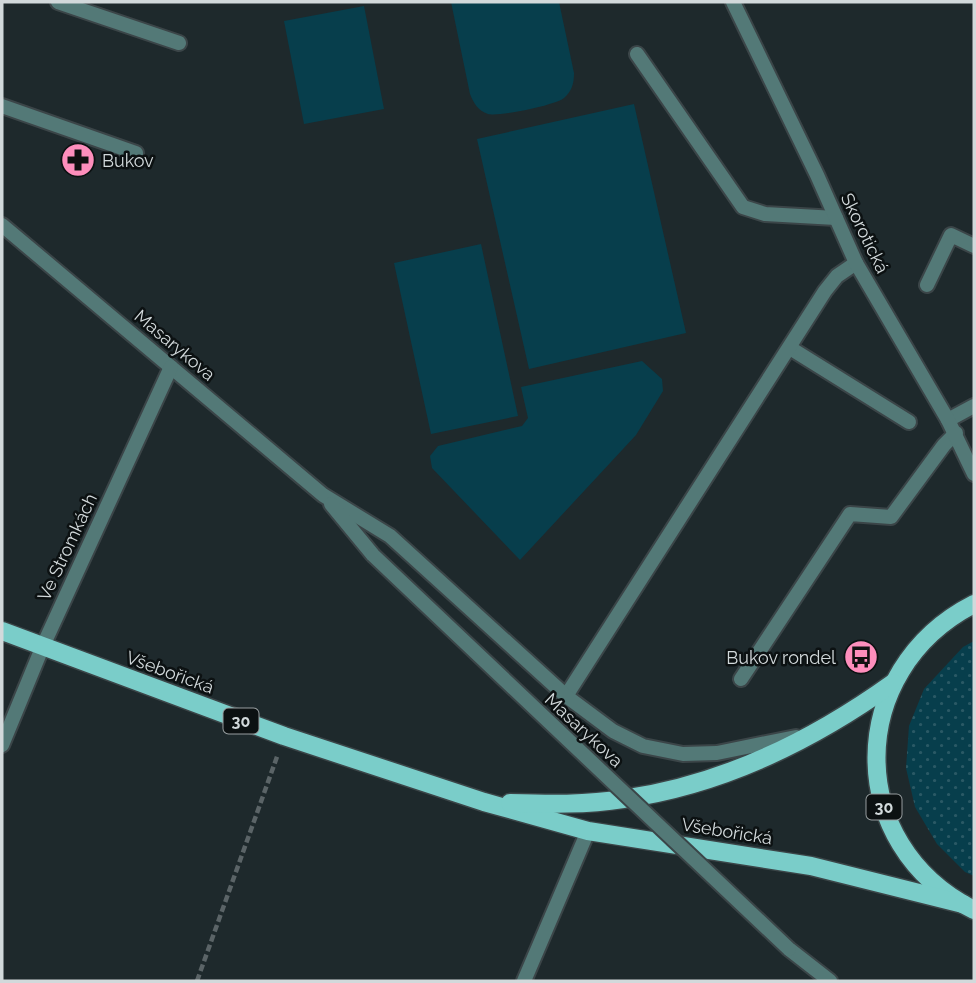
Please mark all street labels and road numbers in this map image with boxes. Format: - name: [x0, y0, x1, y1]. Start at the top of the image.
- street label: Skorotická: [837, 190, 893, 276]
- street label: Masarykova: [130, 305, 220, 385]
- street label: Ve Stromkách: [33, 490, 101, 604]
- street label: Všebořická: [123, 646, 217, 698]
- street label: Masarykova: [541, 689, 627, 771]
- road number: 30: [224, 708, 258, 734]
- road number: 30: [866, 794, 902, 820]
- street label: Všebořická: [680, 813, 774, 849]

